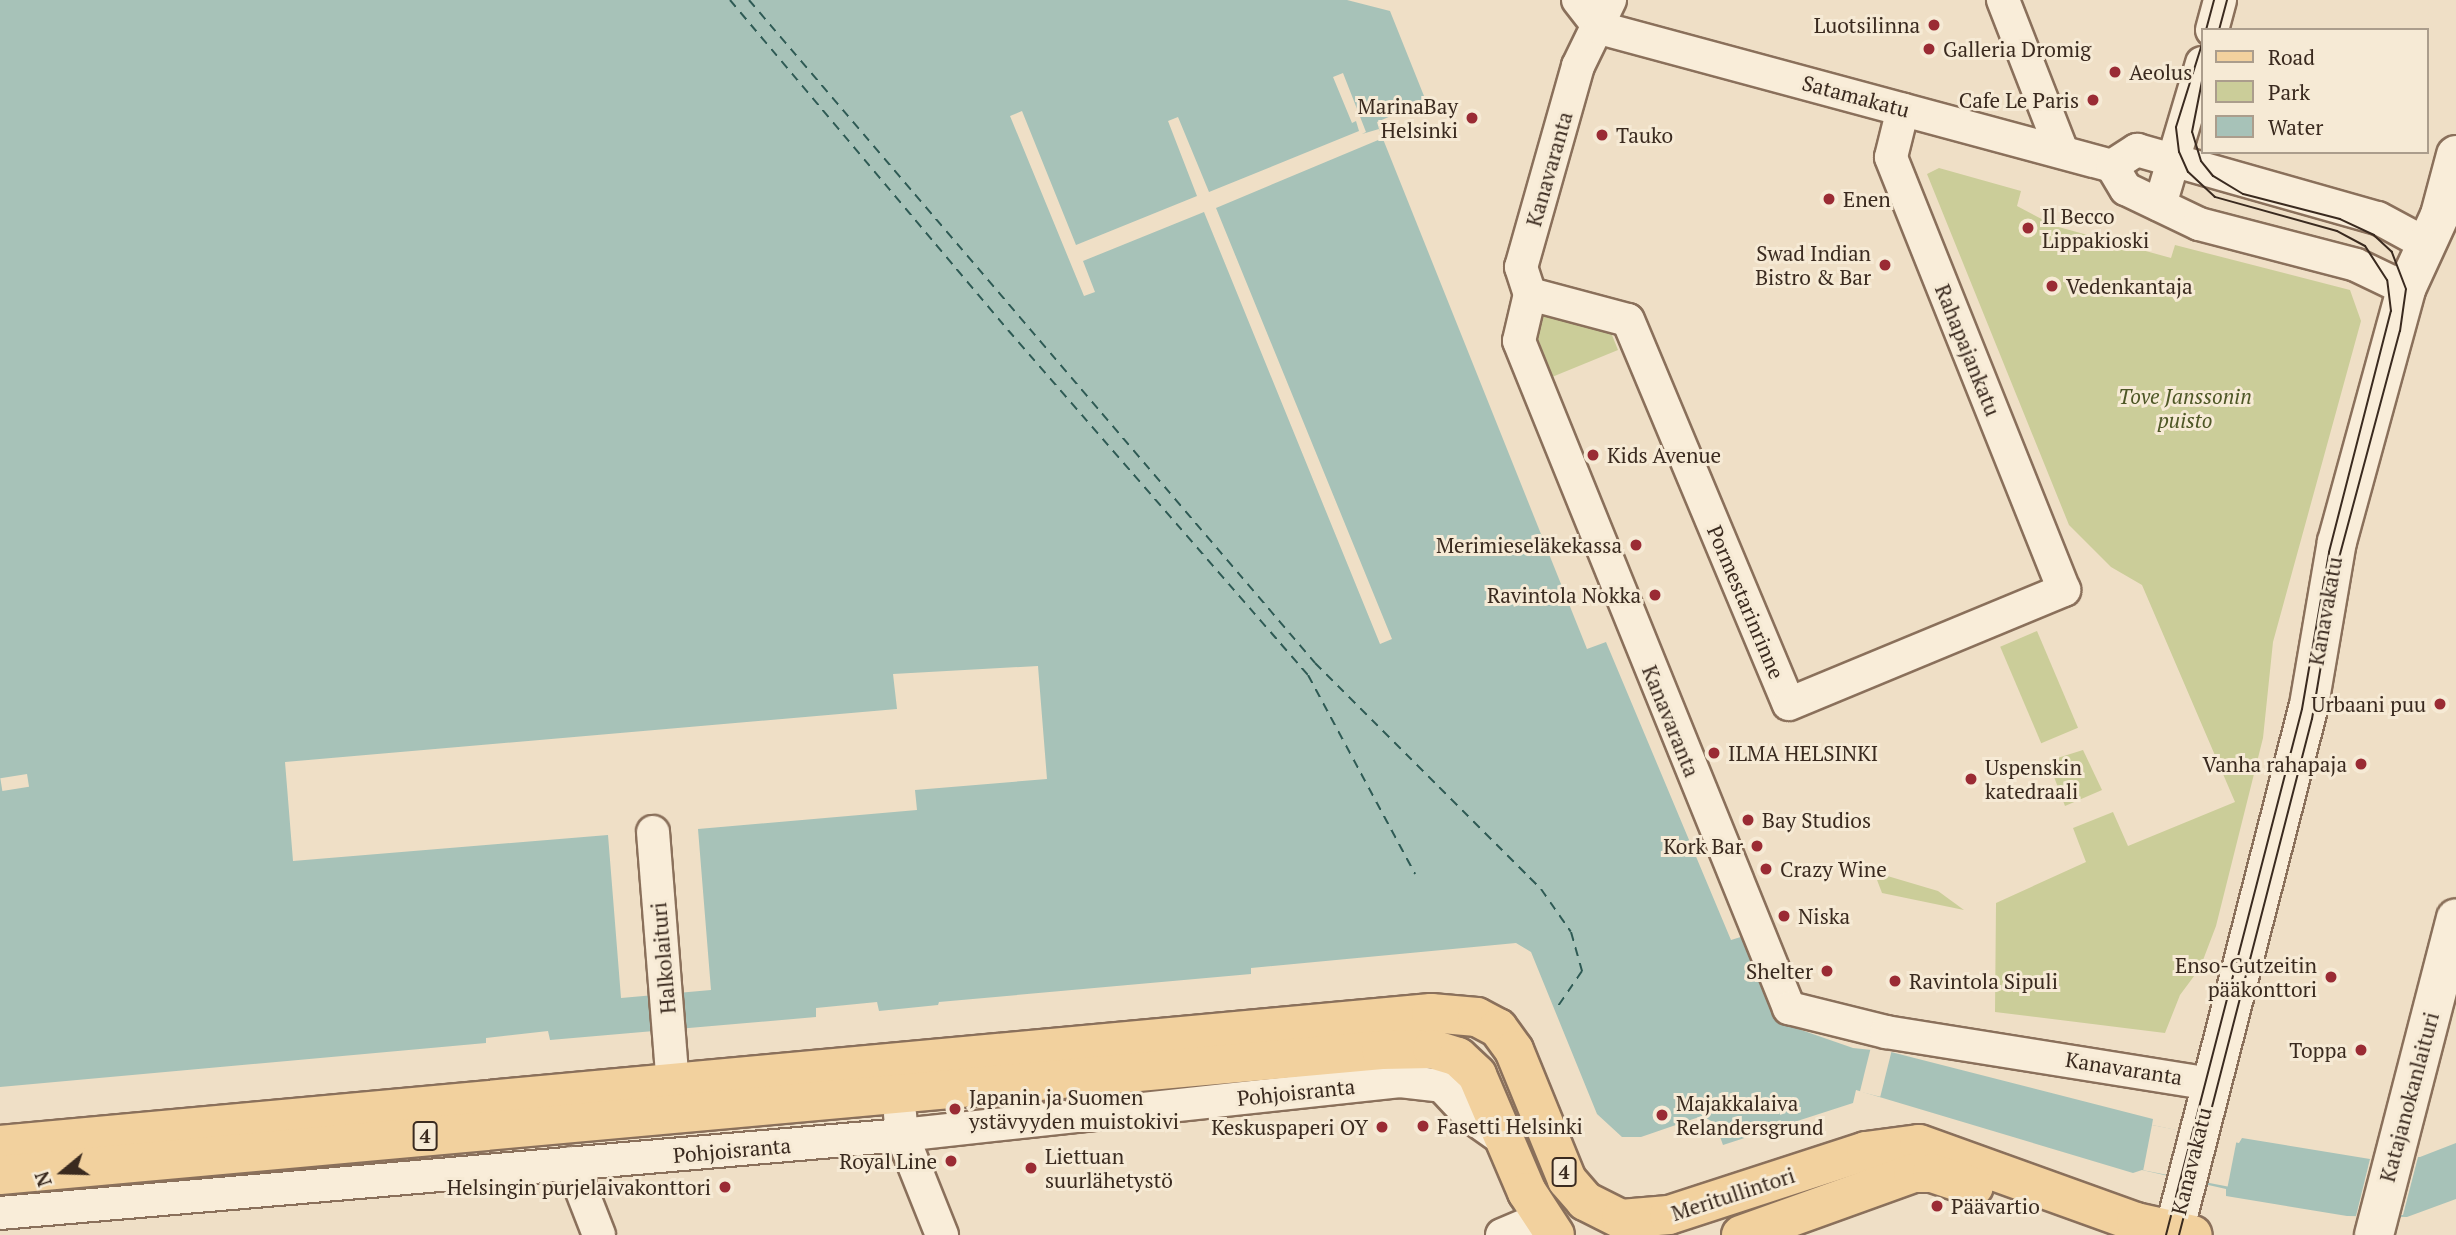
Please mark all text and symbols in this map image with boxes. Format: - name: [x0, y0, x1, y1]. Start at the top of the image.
- place label: Luotsilinna: [1814, 12, 1920, 38]
- marker: Luotsilinna: [1926, 17, 1942, 33]
- legend: [2200, 28, 2428, 154]
- place label: Galleria Dromig: [1943, 36, 2091, 62]
- marker: Galleria Dromig: [1921, 41, 1937, 57]
- text: Road: [2268, 43, 2315, 71]
- place label: Aeolus: [2129, 59, 2192, 85]
- marker: Aeolus: [2107, 64, 2123, 80]
- street label: Satamakatu: [1799, 70, 1913, 122]
- text: Park: [2268, 78, 2310, 106]
- place label: Cafe Le Paris: [1959, 87, 2079, 113]
- marker: Cafe Le Paris: [2085, 92, 2101, 108]
- place label: MarinaBay Helsinki: [1358, 93, 1458, 143]
- street label: Kanavaranta: [1521, 109, 1577, 229]
- marker: MarinaBay Helsinki: [1464, 110, 1480, 126]
- text: Water: [2268, 113, 2323, 141]
- place label: Tauko: [1616, 122, 1673, 148]
- marker: Tauko: [1594, 127, 1610, 143]
- place label: Enen: [1843, 186, 1891, 212]
- marker: Enen: [1821, 191, 1837, 207]
- place label: Il Becco Lippakioski: [2042, 203, 2149, 253]
- marker: Il Becco Lippakioski: [2020, 220, 2036, 236]
- place label: Swad Indian Bistro & Bar: [1755, 240, 1871, 290]
- marker: Swad Indian Bistro & Bar: [1877, 257, 1893, 273]
- place label: Vedenkantaja: [2066, 273, 2193, 299]
- marker: Vedenkantaja: [2044, 278, 2060, 294]
- street label: Rahapajankatu: [1930, 280, 2006, 420]
- park label: Tove Janssonin puisto: [2118, 383, 2252, 433]
- place label: Kids Avenue: [1607, 442, 1721, 468]
- marker: Kids Avenue: [1585, 447, 1601, 463]
- street label: Pormestarinrinne: [1702, 521, 1790, 683]
- place label: Merimieseläkekassa: [1436, 532, 1622, 558]
- marker: Merimieseläkekassa: [1628, 537, 1644, 553]
- street label: Kanavakatu: [2303, 555, 2347, 667]
- place label: Ravintola Nokka: [1487, 582, 1641, 608]
- marker: Ravintola Nokka: [1647, 587, 1663, 603]
- street label: Kanavaranta: [1637, 662, 1705, 780]
- place label: Urbaani puu: [2311, 691, 2426, 717]
- marker: Urbaani puu: [2432, 696, 2448, 712]
- place label: ILMA HELSINKI: [1728, 740, 1879, 766]
- marker: ILMA HELSINKI: [1706, 745, 1722, 761]
- place label: Vanha rahapaja: [2202, 751, 2347, 777]
- place label: Uspenskin katedraali: [1985, 754, 2082, 804]
- marker: Vanha rahapaja: [2353, 756, 2369, 772]
- marker: Uspenskin katedraali: [1963, 771, 1979, 787]
- place label: Bay Studios: [1762, 807, 1871, 833]
- marker: Bay Studios: [1740, 812, 1756, 828]
- place label: Kork Bar: [1663, 833, 1743, 859]
- marker: Kork Bar: [1749, 838, 1765, 854]
- place label: Crazy Wine: [1780, 856, 1887, 882]
- marker: Crazy Wine: [1758, 861, 1774, 877]
- street label: Halkolaituri: [646, 901, 680, 1015]
- place label: Niska: [1798, 903, 1850, 929]
- marker: Niska: [1776, 908, 1792, 924]
- place label: Enso-Gutzeitin pääkonttori: [2175, 952, 2317, 1002]
- place label: Shelter: [1746, 958, 1813, 984]
- marker: Shelter: [1819, 963, 1835, 979]
- place label: Ravintola Sipuli: [1909, 968, 2058, 994]
- marker: Enso-Gutzeitin pääkonttori: [2323, 969, 2339, 985]
- marker: Ravintola Sipuli: [1887, 973, 1903, 989]
- street label: Katajanokanlaituri: [2374, 1009, 2444, 1185]
- place label: Toppa: [2289, 1037, 2347, 1063]
- marker: Toppa: [2353, 1042, 2369, 1058]
- street label: Kanavaranta: [2064, 1046, 2184, 1090]
- street label: Pohjoisranta: [1236, 1073, 1356, 1111]
- place label: Japanin ja Suomen ystävyyden muistokivi: [969, 1084, 1179, 1134]
- place label: Majakkalaiva Relandersgrund: [1676, 1090, 1824, 1140]
- marker: Japanin ja Suomen ystävyyden muistokivi: [947, 1101, 963, 1117]
- street label: Kanavakatu: [2165, 1105, 2217, 1217]
- marker: Majakkalaiva Relandersgrund: [1654, 1107, 1670, 1123]
- place label: Fasetti Helsinki: [1437, 1113, 1583, 1139]
- place label: Keskuspaperi OY: [1211, 1114, 1368, 1140]
- marker: Fasetti Helsinki: [1415, 1118, 1431, 1134]
- marker: Keskuspaperi OY: [1374, 1119, 1390, 1135]
- road number: 4: [411, 1120, 439, 1152]
- street label: Pohjoisranta: [672, 1132, 792, 1168]
- north arrow: [28, 1137, 98, 1207]
- place label: Liettuan suurlähetystö: [1045, 1143, 1173, 1193]
- place label: Royal Line: [839, 1148, 937, 1174]
- marker: Royal Line: [943, 1153, 959, 1169]
- road number: 4: [1550, 1156, 1578, 1188]
- marker: Liettuan suurlähetystö: [1023, 1160, 1039, 1176]
- street label: Meritullintori: [1668, 1162, 1798, 1226]
- text: N: [29, 1168, 57, 1190]
- place label: Helsingin purjelaivakonttori: [447, 1174, 711, 1200]
- marker: Helsingin purjelaivakonttori: [717, 1179, 733, 1195]
- place label: Päävartio: [1951, 1193, 2040, 1219]
- marker: Päävartio: [1929, 1198, 1945, 1214]

